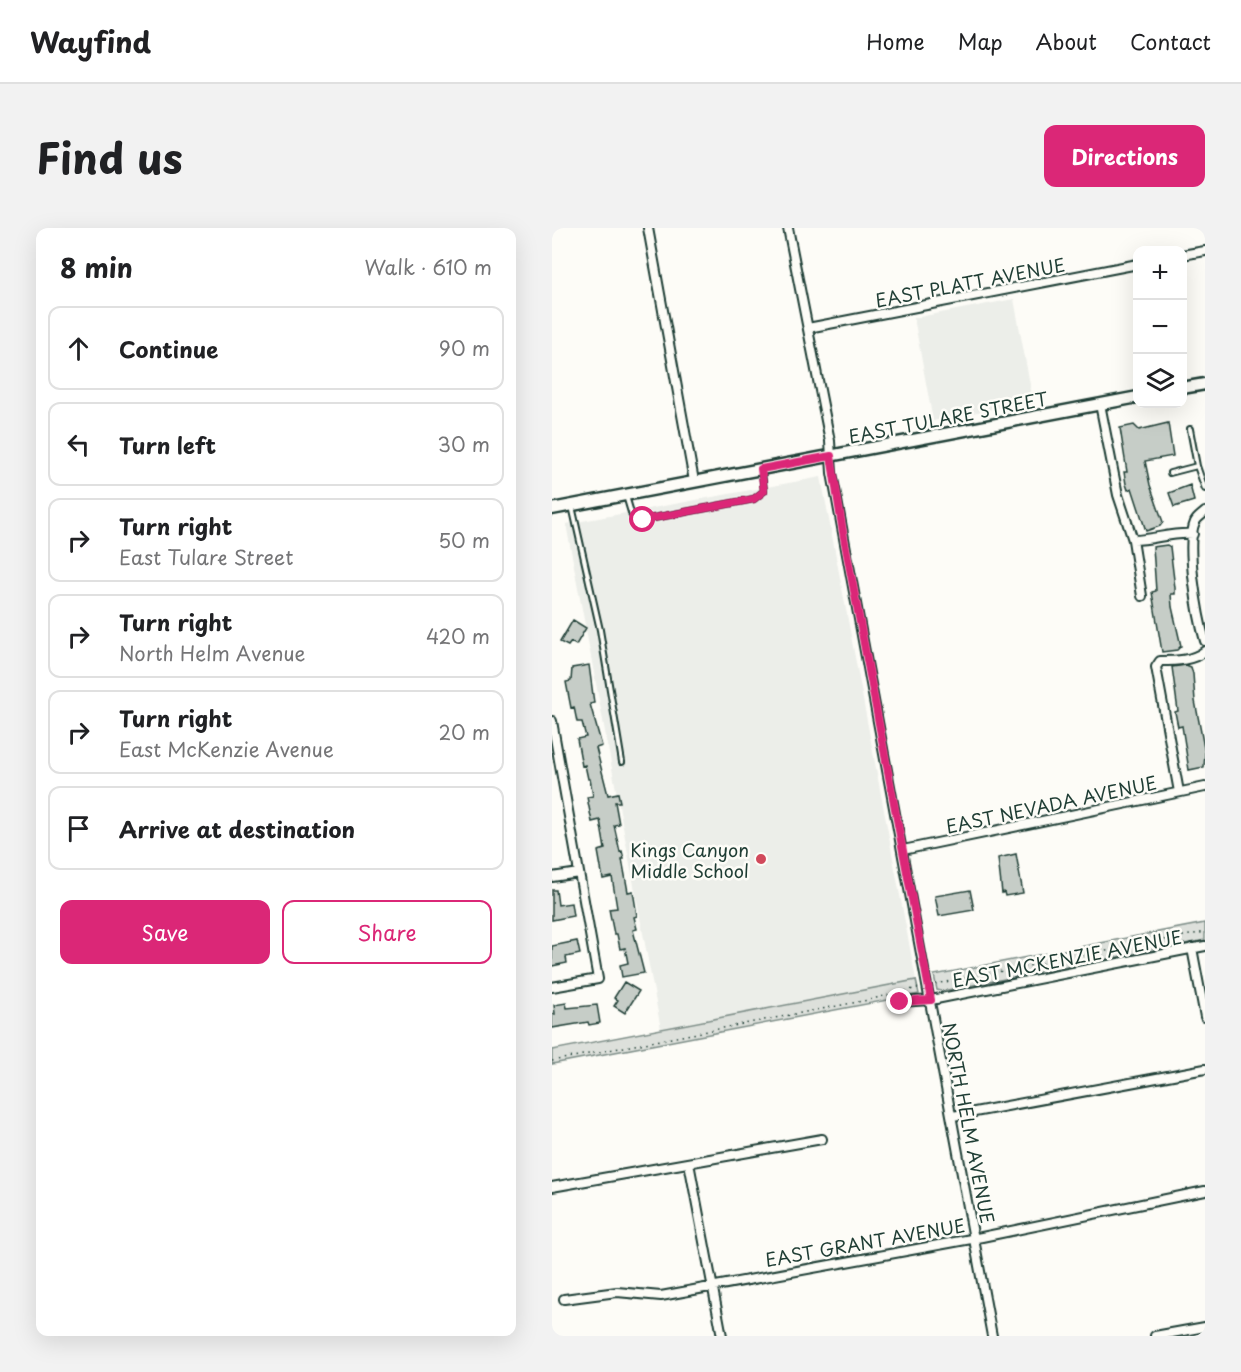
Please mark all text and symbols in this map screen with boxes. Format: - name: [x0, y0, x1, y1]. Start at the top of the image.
- text: Wayfind: [30, 20, 151, 63]
- text: Home: [866, 25, 925, 57]
- text: Map: [958, 25, 1003, 57]
- text: About: [1036, 25, 1097, 57]
- text: Contact: [1130, 25, 1211, 57]
- text: Find us: [36, 125, 183, 188]
- button: Directions: [1044, 125, 1205, 187]
- map controls: [1133, 246, 1187, 408]
- button: +: [1133, 246, 1187, 300]
- text: 8 min: [60, 248, 133, 287]
- street label: EAST PLATT AVENUE: [873, 250, 1067, 314]
- text: Walk · 610 m: [365, 252, 492, 282]
- button: −: [1133, 300, 1187, 354]
- icon: ahead: [62, 332, 95, 365]
- text: Continue: [119, 332, 218, 365]
- text: 90 m: [439, 333, 490, 363]
- button: layers: [1133, 354, 1187, 408]
- street label: EAST TULARE STREET: [846, 384, 1051, 450]
- icon: left: [62, 428, 95, 461]
- text: Turn left: [119, 428, 216, 461]
- text: 30 m: [437, 429, 490, 459]
- route start: [629, 506, 655, 532]
- text: Turn right: [119, 509, 232, 542]
- icon: right: [62, 524, 95, 557]
- text: 50 m: [438, 525, 490, 555]
- text: East Tulare Street: [119, 542, 293, 572]
- text: Turn right: [119, 605, 232, 638]
- icon: right: [62, 620, 95, 653]
- text: 420 m: [426, 621, 490, 651]
- text: North Helm Avenue: [119, 638, 305, 668]
- text: Turn right: [119, 701, 232, 734]
- icon: right: [62, 716, 95, 749]
- text: 20 m: [438, 717, 490, 747]
- text: East McKenzie Avenue: [119, 734, 334, 764]
- street label: EAST NEVADA AVENUE: [943, 768, 1159, 840]
- icon: arrive: [62, 812, 95, 845]
- text: Arrive at destination: [119, 812, 355, 845]
- place label: Kings Canyon Middle School: [630, 836, 749, 884]
- marker: Kings Canyon Middle School: [754, 852, 768, 866]
- button: Save: [60, 900, 270, 964]
- button: Share: [282, 900, 492, 964]
- street label: EAST MCKENZIE AVENUE: [950, 922, 1184, 994]
- route end: [886, 988, 912, 1014]
- street label: NORTH HELM AVENUE: [936, 1020, 1002, 1226]
- street label: EAST GRANT AVENUE: [763, 1211, 967, 1273]

